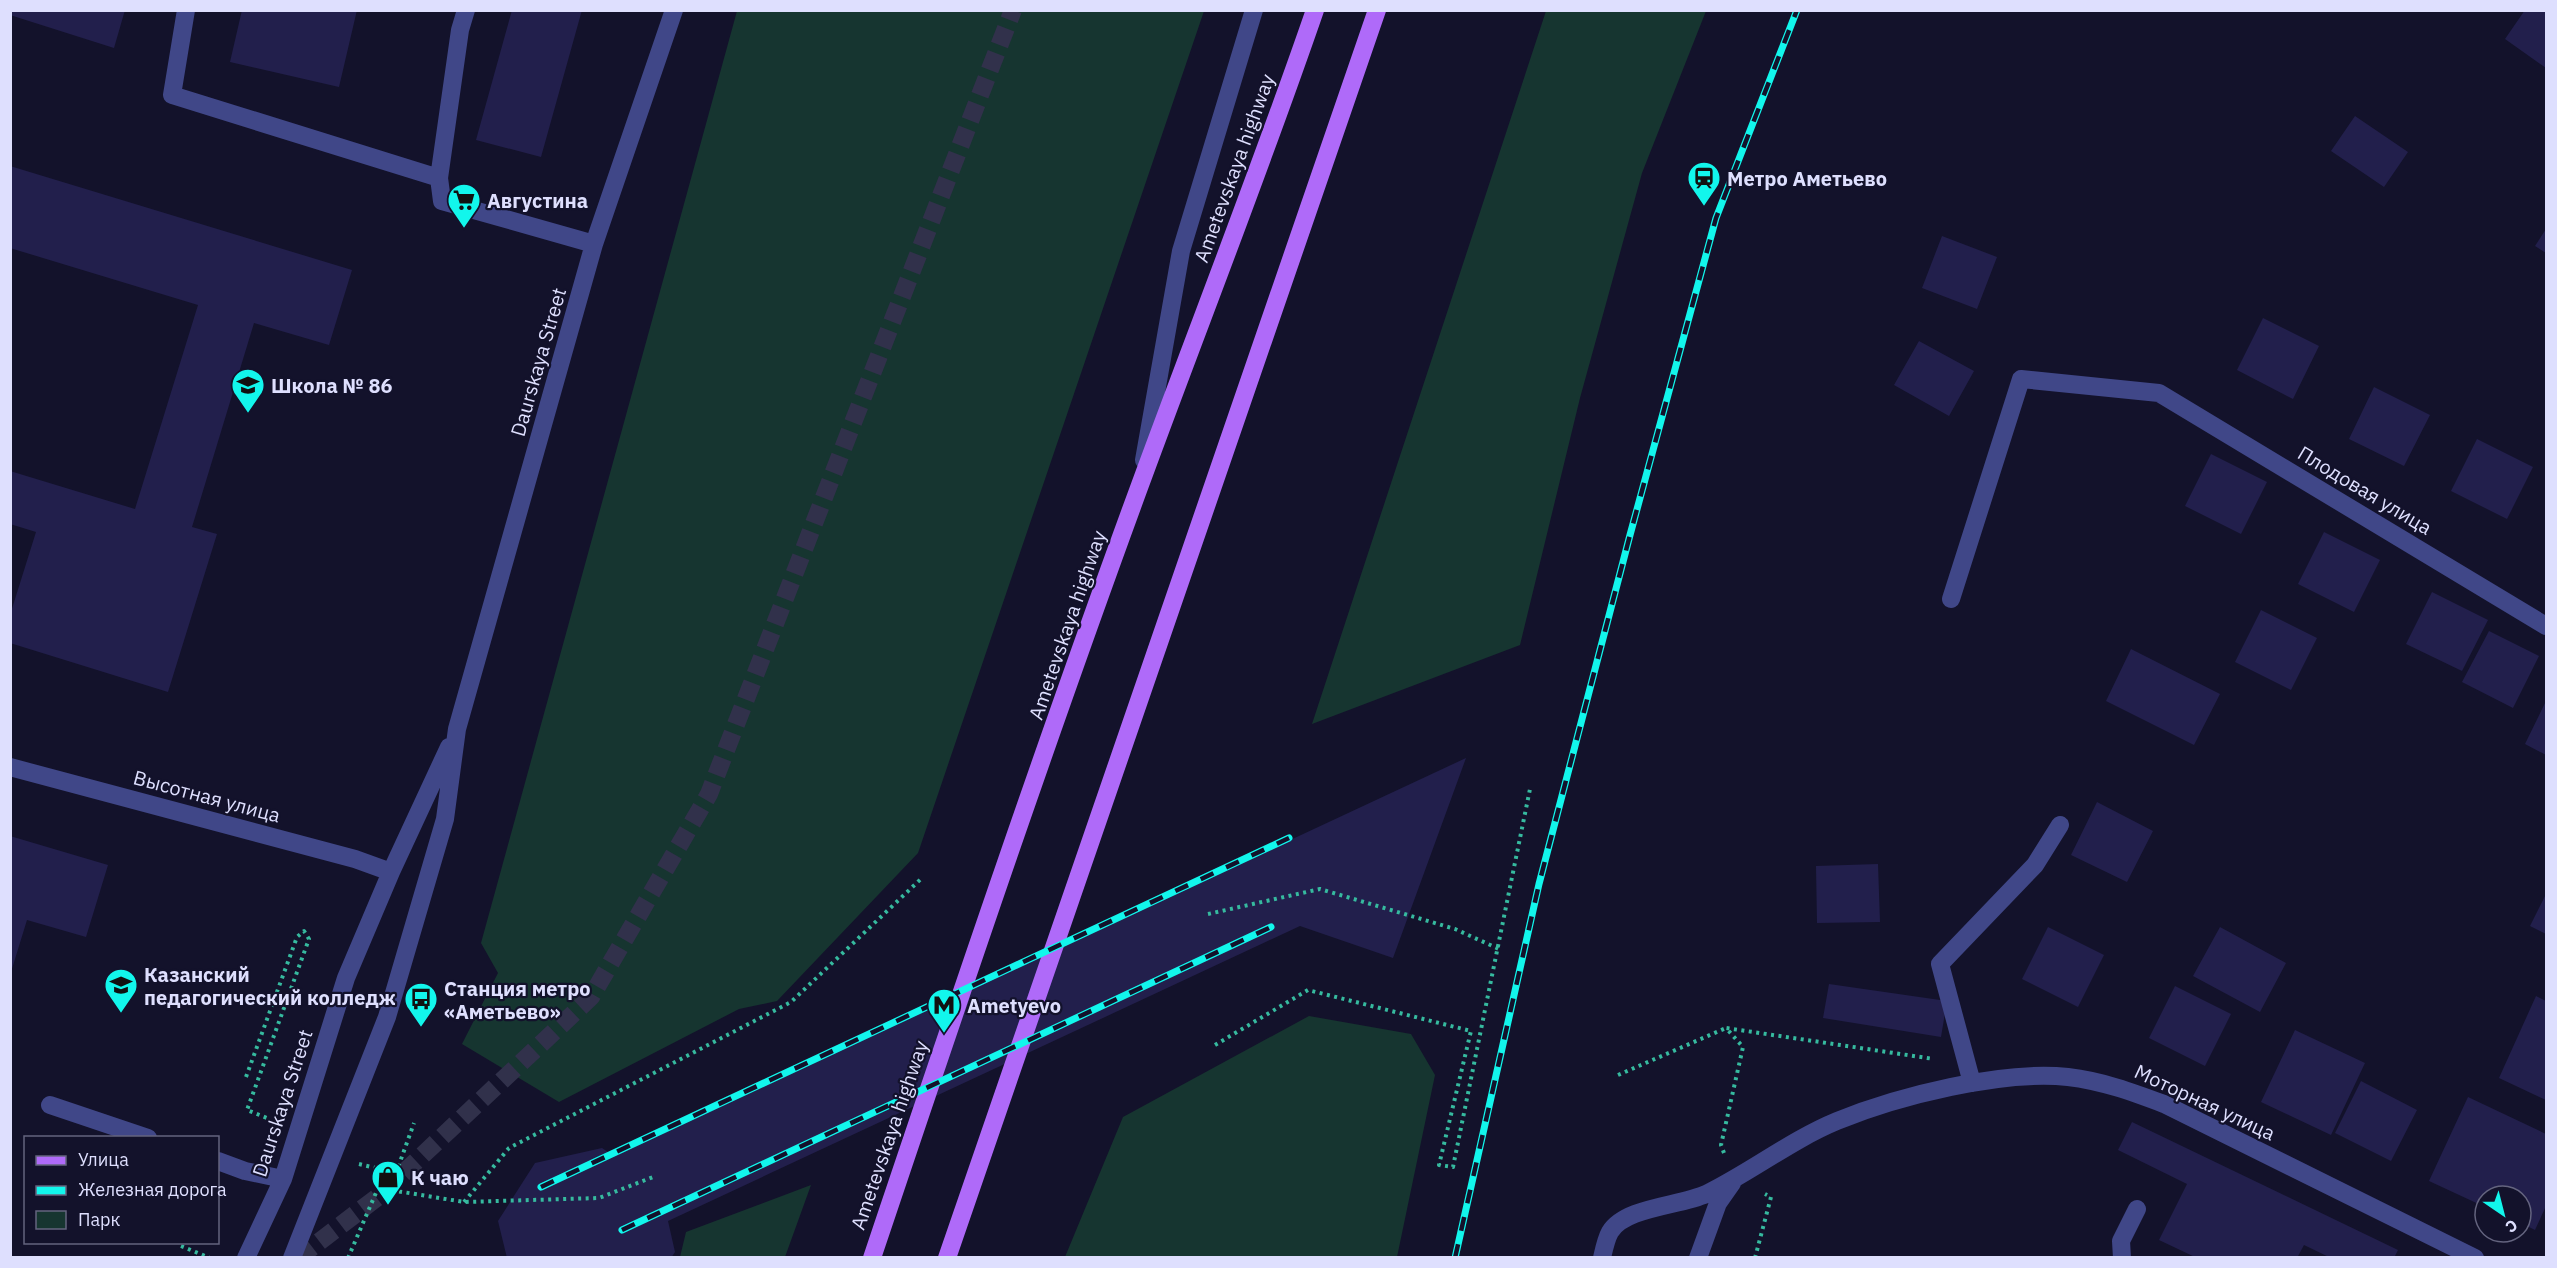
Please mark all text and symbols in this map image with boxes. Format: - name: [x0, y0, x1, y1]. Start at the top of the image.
- street label: Ametevskaya highway: [1187, 70, 1281, 266]
- station icon: Метро Аметьево: [1686, 160, 1722, 207]
- place label: Метро Аметьево: [1727, 165, 1887, 192]
- supermarket icon: Августина: [446, 182, 482, 229]
- place label: Августина: [487, 187, 588, 214]
- street label: Daurskaya Street: [504, 284, 572, 440]
- school or university icon: Школа № 86: [230, 367, 266, 414]
- place label: Школа № 86: [271, 372, 393, 399]
- street label: Плодовая улица: [2293, 439, 2437, 541]
- street label: Ametevskaya highway: [1022, 527, 1112, 723]
- street label: Высотная улица: [131, 763, 284, 829]
- place label: Казанский педагогический колледж: [144, 961, 396, 1011]
- school or university icon: Казанский педагогический колледж: [103, 967, 139, 1014]
- place label: Станция метро «Аметьево»: [444, 975, 591, 1025]
- bus stop icon: Станция метро «Аметьево»: [403, 981, 439, 1028]
- metro station icon: Ametyevo: [926, 987, 962, 1034]
- place label: Ametyevo: [967, 992, 1061, 1019]
- street label: Daurskaya Street: [245, 1026, 319, 1180]
- street label: Ametevskaya highway: [844, 1037, 934, 1233]
- street label: Моторная улица: [2130, 1058, 2280, 1147]
- legend: [24, 1136, 219, 1244]
- text: Улица: [78, 1148, 129, 1171]
- shop icon: К чаю: [370, 1159, 406, 1206]
- place label: К чаю: [411, 1164, 469, 1191]
- text: Железная дорога: [78, 1178, 227, 1201]
- north arrow: [2473, 1184, 2533, 1244]
- text: Парк: [78, 1208, 121, 1231]
- text: С: [2502, 1215, 2522, 1237]

